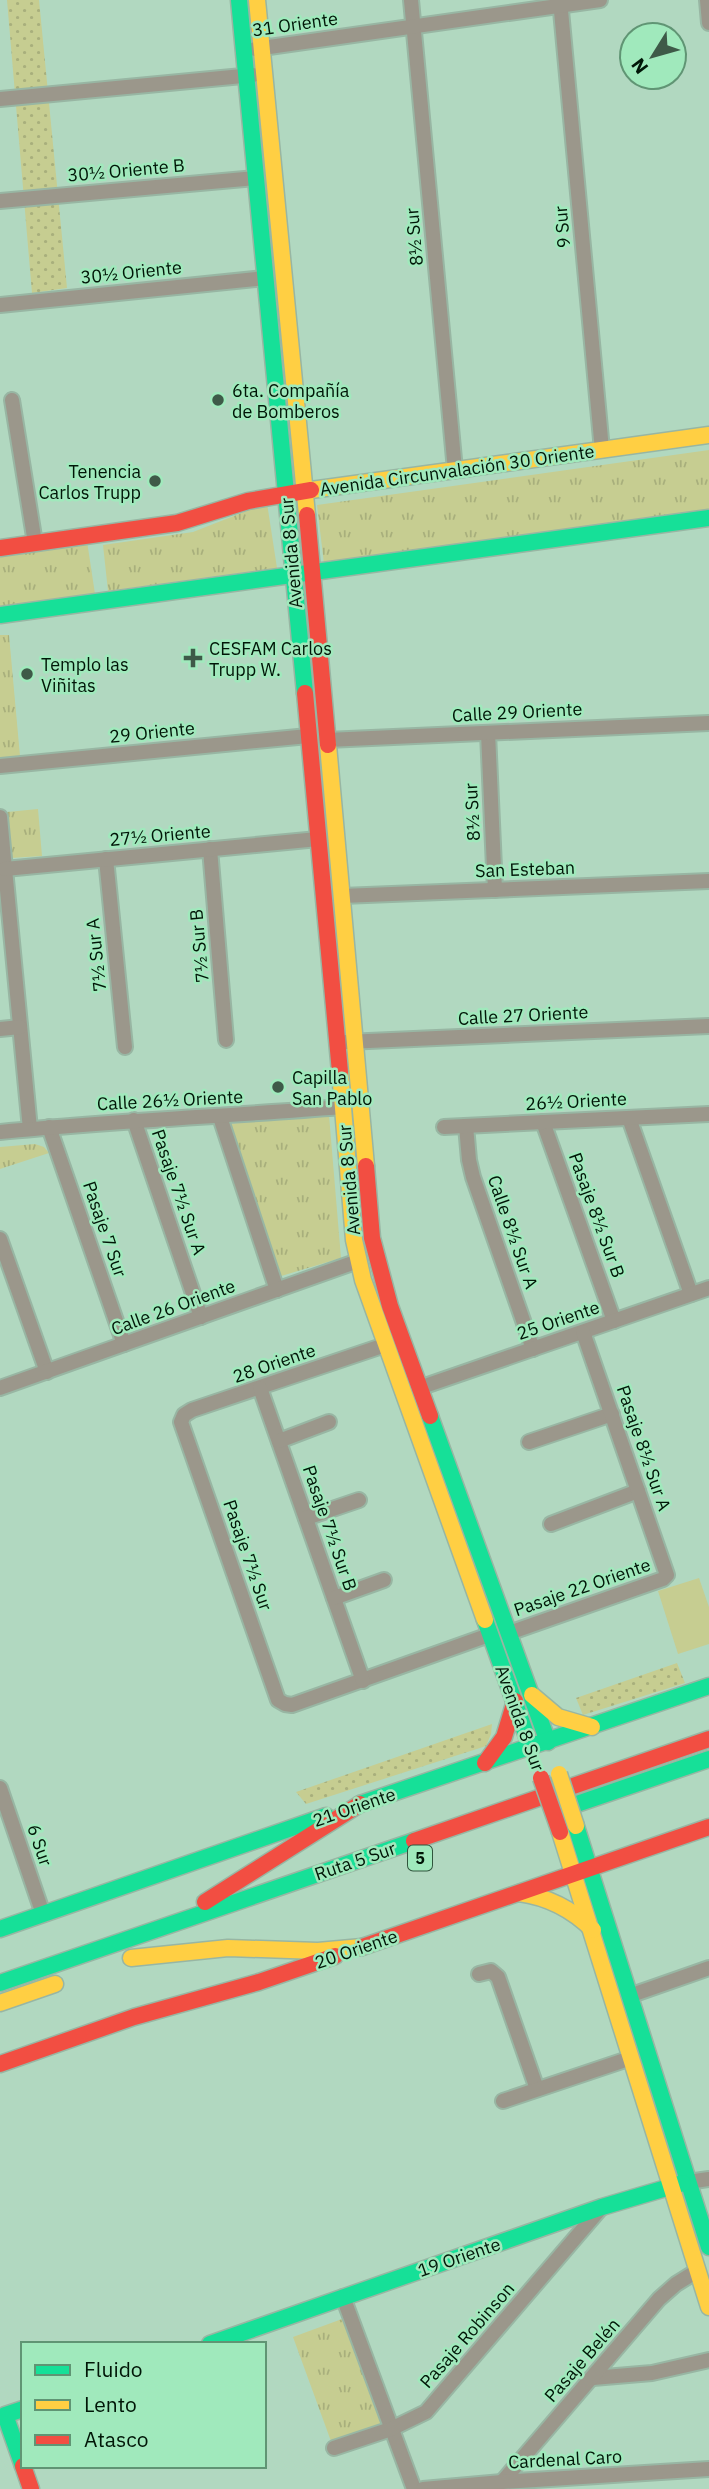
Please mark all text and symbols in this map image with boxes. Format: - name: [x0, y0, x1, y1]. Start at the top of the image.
- street label: 31 Oriente: [251, 7, 339, 41]
- north arrow: [618, 21, 688, 91]
- text: N: [626, 54, 653, 79]
- street label: 30½ Oriente B: [66, 153, 186, 187]
- street label: 9 Sur: [549, 205, 575, 249]
- street label: 8½ Sur: [400, 207, 428, 267]
- street label: 30½ Oriente: [79, 255, 183, 289]
- place label: 6ta. Compañía de Bomberos: [232, 379, 350, 423]
- marker: 6ta. Compañía de Bomberos: [210, 392, 226, 408]
- street label: Avenida Circunvalación 30 Oriente: [318, 439, 596, 501]
- place label: Tenencia Carlos Trupp: [38, 460, 141, 504]
- marker: Tenencia Carlos Trupp: [147, 473, 163, 489]
- street label: Avenida 8 Sur: [275, 496, 307, 609]
- place label: CESFAM Carlos Trupp W.: [209, 637, 332, 681]
- marker: CESFAM Carlos Trupp W.: [183, 648, 203, 668]
- place label: Templo las Viñitas: [41, 653, 129, 697]
- marker: Templo las Viñitas: [19, 666, 35, 682]
- street label: Calle 29 Oriente: [451, 697, 583, 727]
- street label: 29 Oriente: [108, 716, 196, 748]
- street label: 8½ Sur: [459, 782, 485, 842]
- street label: 27½ Oriente: [108, 819, 212, 851]
- street label: San Esteban: [475, 856, 575, 882]
- street label: 7½ Sur B: [184, 908, 214, 984]
- street label: 7½ Sur A: [81, 917, 111, 993]
- street label: Calle 27 Oriente: [457, 1000, 589, 1030]
- place label: Capilla San Pablo: [292, 1066, 372, 1110]
- marker: Capilla San Pablo: [270, 1079, 286, 1095]
- street label: Calle 26½ Oriente: [96, 1085, 244, 1115]
- street label: 26½ Oriente: [525, 1087, 627, 1115]
- street label: Avenida 8 Sur: [333, 1123, 365, 1236]
- street label: Pasaje 7½ Sur A: [147, 1126, 211, 1258]
- street label: Pasaje 8½ Sur B: [564, 1149, 630, 1281]
- street label: Calle 8½ Sur A: [483, 1172, 543, 1292]
- street label: Pasaje 7 Sur: [78, 1178, 132, 1280]
- street label: Calle 26 Oriente: [108, 1274, 238, 1340]
- street label: 25 Oriente: [514, 1295, 602, 1345]
- street label: 28 Oriente: [230, 1338, 318, 1388]
- street label: Pasaje 8½ Sur A: [612, 1382, 676, 1514]
- street label: Pasaje 7½ Sur B: [298, 1462, 362, 1594]
- street label: Pasaje 7½ Sur: [218, 1497, 278, 1614]
- street label: Pasaje 22 Oriente: [511, 1553, 654, 1621]
- street label: Avenida 8 Sur: [490, 1662, 550, 1775]
- street label: 21 Oriente: [310, 1782, 398, 1832]
- street label: 6 Sur: [22, 1821, 58, 1869]
- street label: Ruta 5 Sur: [311, 1836, 399, 1886]
- road number: 5: [408, 1846, 432, 1870]
- street label: 20 Oriente: [312, 1924, 400, 1974]
- street label: 19 Oriente: [415, 2232, 503, 2282]
- street label: Pasaje Robinson: [415, 2277, 519, 2393]
- street label: Pasaje Belén: [539, 2313, 625, 2407]
- legend: [21, 2342, 266, 2468]
- text: Fluido: [84, 2355, 143, 2383]
- text: Lento: [84, 2390, 137, 2418]
- text: Atasco: [84, 2425, 148, 2453]
- street label: Cardenal Caro: [507, 2445, 623, 2473]

